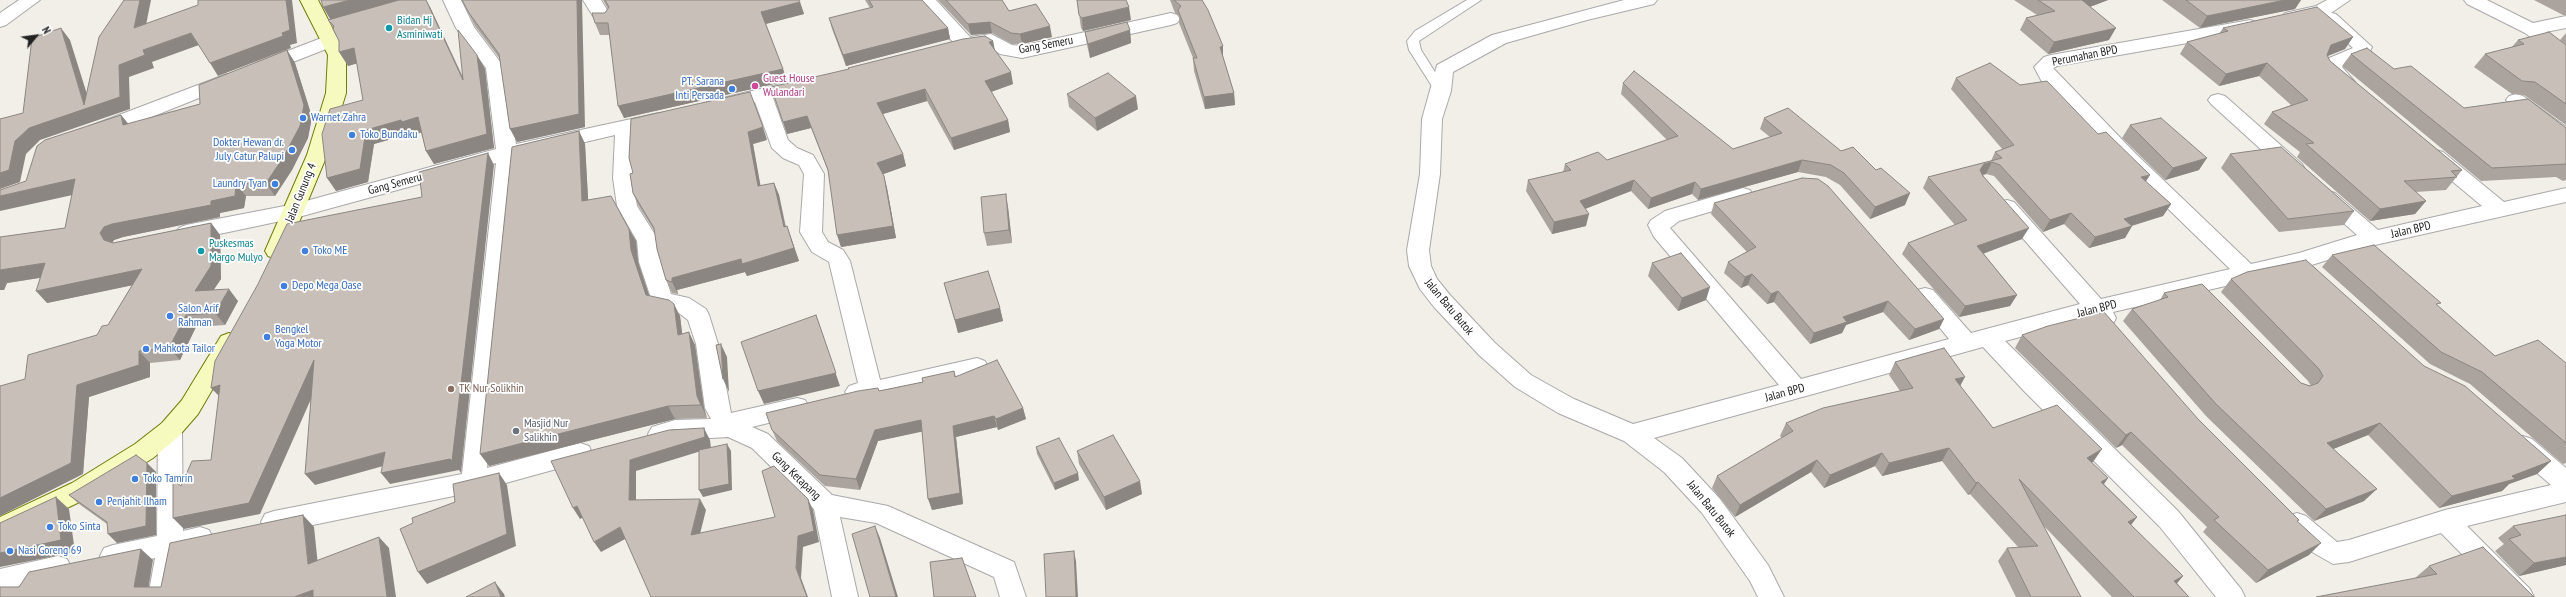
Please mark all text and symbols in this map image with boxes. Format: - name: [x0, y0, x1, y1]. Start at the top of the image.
- place label: Bidan Hj Asminiwati: [397, 14, 443, 42]
- north arrow: [16, 16, 56, 56]
- marker: Bidan Hj Asminiwati: [384, 23, 394, 33]
- text: N: [39, 24, 54, 36]
- street label: Gang Semeru: [1018, 33, 1074, 57]
- street label: Perumahan BPD: [2051, 43, 2119, 69]
- place label: Guest House Wulandari: [763, 72, 815, 100]
- place label: PT. Sarana Inti Persada: [675, 75, 724, 103]
- marker: Guest House Wulandari: [750, 81, 760, 91]
- marker: PT. Sarana Inti Persada: [727, 84, 737, 94]
- place label: Warnet Zahra: [311, 111, 366, 125]
- marker: Warnet Zahra: [298, 113, 308, 123]
- place label: Toko Bundaku: [360, 128, 418, 142]
- marker: Toko Bundaku: [347, 130, 357, 140]
- place label: Dokter Hewan dr. July Catur Palupi: [213, 136, 284, 164]
- marker: Dokter Hewan dr. July Catur Palupi: [287, 145, 297, 155]
- street label: Jalan Gunung 4: [283, 161, 319, 225]
- street label: Gang Semeru: [367, 170, 423, 198]
- place label: Laundry Tyan: [213, 177, 267, 191]
- marker: Laundry Tyan: [270, 179, 280, 189]
- street label: Jalan BPD: [2390, 218, 2432, 242]
- place label: Puskesmas Margo Mulyo: [209, 237, 263, 265]
- place label: Toko ME: [313, 244, 347, 258]
- marker: Puskesmas Margo Mulyo: [196, 246, 206, 256]
- marker: Toko ME: [300, 246, 310, 256]
- street label: Jalan Batu Butok: [1421, 276, 1477, 338]
- place label: Depo Mega Oase: [292, 279, 362, 293]
- marker: Depo Mega Oase: [279, 281, 289, 291]
- street label: Jalan BPD: [2076, 297, 2118, 321]
- place label: Salon Arif Rahman: [178, 302, 218, 330]
- marker: Salon Arif Rahman: [165, 311, 175, 321]
- place label: Bengkel Yoga Motor: [275, 323, 322, 351]
- marker: Bengkel Yoga Motor: [262, 332, 272, 342]
- place label: Mahkota Tailor: [154, 342, 215, 356]
- marker: Mahkota Tailor: [141, 344, 151, 354]
- street label: Jalan BPD: [1764, 381, 1806, 405]
- place label: TK Nur Solikhin: [459, 382, 524, 396]
- marker: TK Nur Solikhin: [446, 384, 456, 394]
- place label: Masjid Nur Salikhin: [524, 417, 568, 445]
- marker: Masjid Nur Salikhin: [511, 426, 521, 436]
- street label: Gang Ketapang: [768, 449, 824, 503]
- place label: Toko Tamrin: [143, 472, 193, 486]
- marker: Toko Tamrin: [130, 474, 140, 484]
- street label: Jalan Batu Butok: [1684, 478, 1738, 540]
- place label: Penjahit Ilham: [107, 495, 167, 509]
- marker: Penjahit Ilham: [94, 497, 104, 507]
- place label: Toko Sinta: [58, 520, 101, 534]
- marker: Toko Sinta: [45, 522, 55, 532]
- place label: Nasi Goreng 69: [18, 544, 82, 558]
- marker: Nasi Goreng 69: [5, 546, 15, 556]

